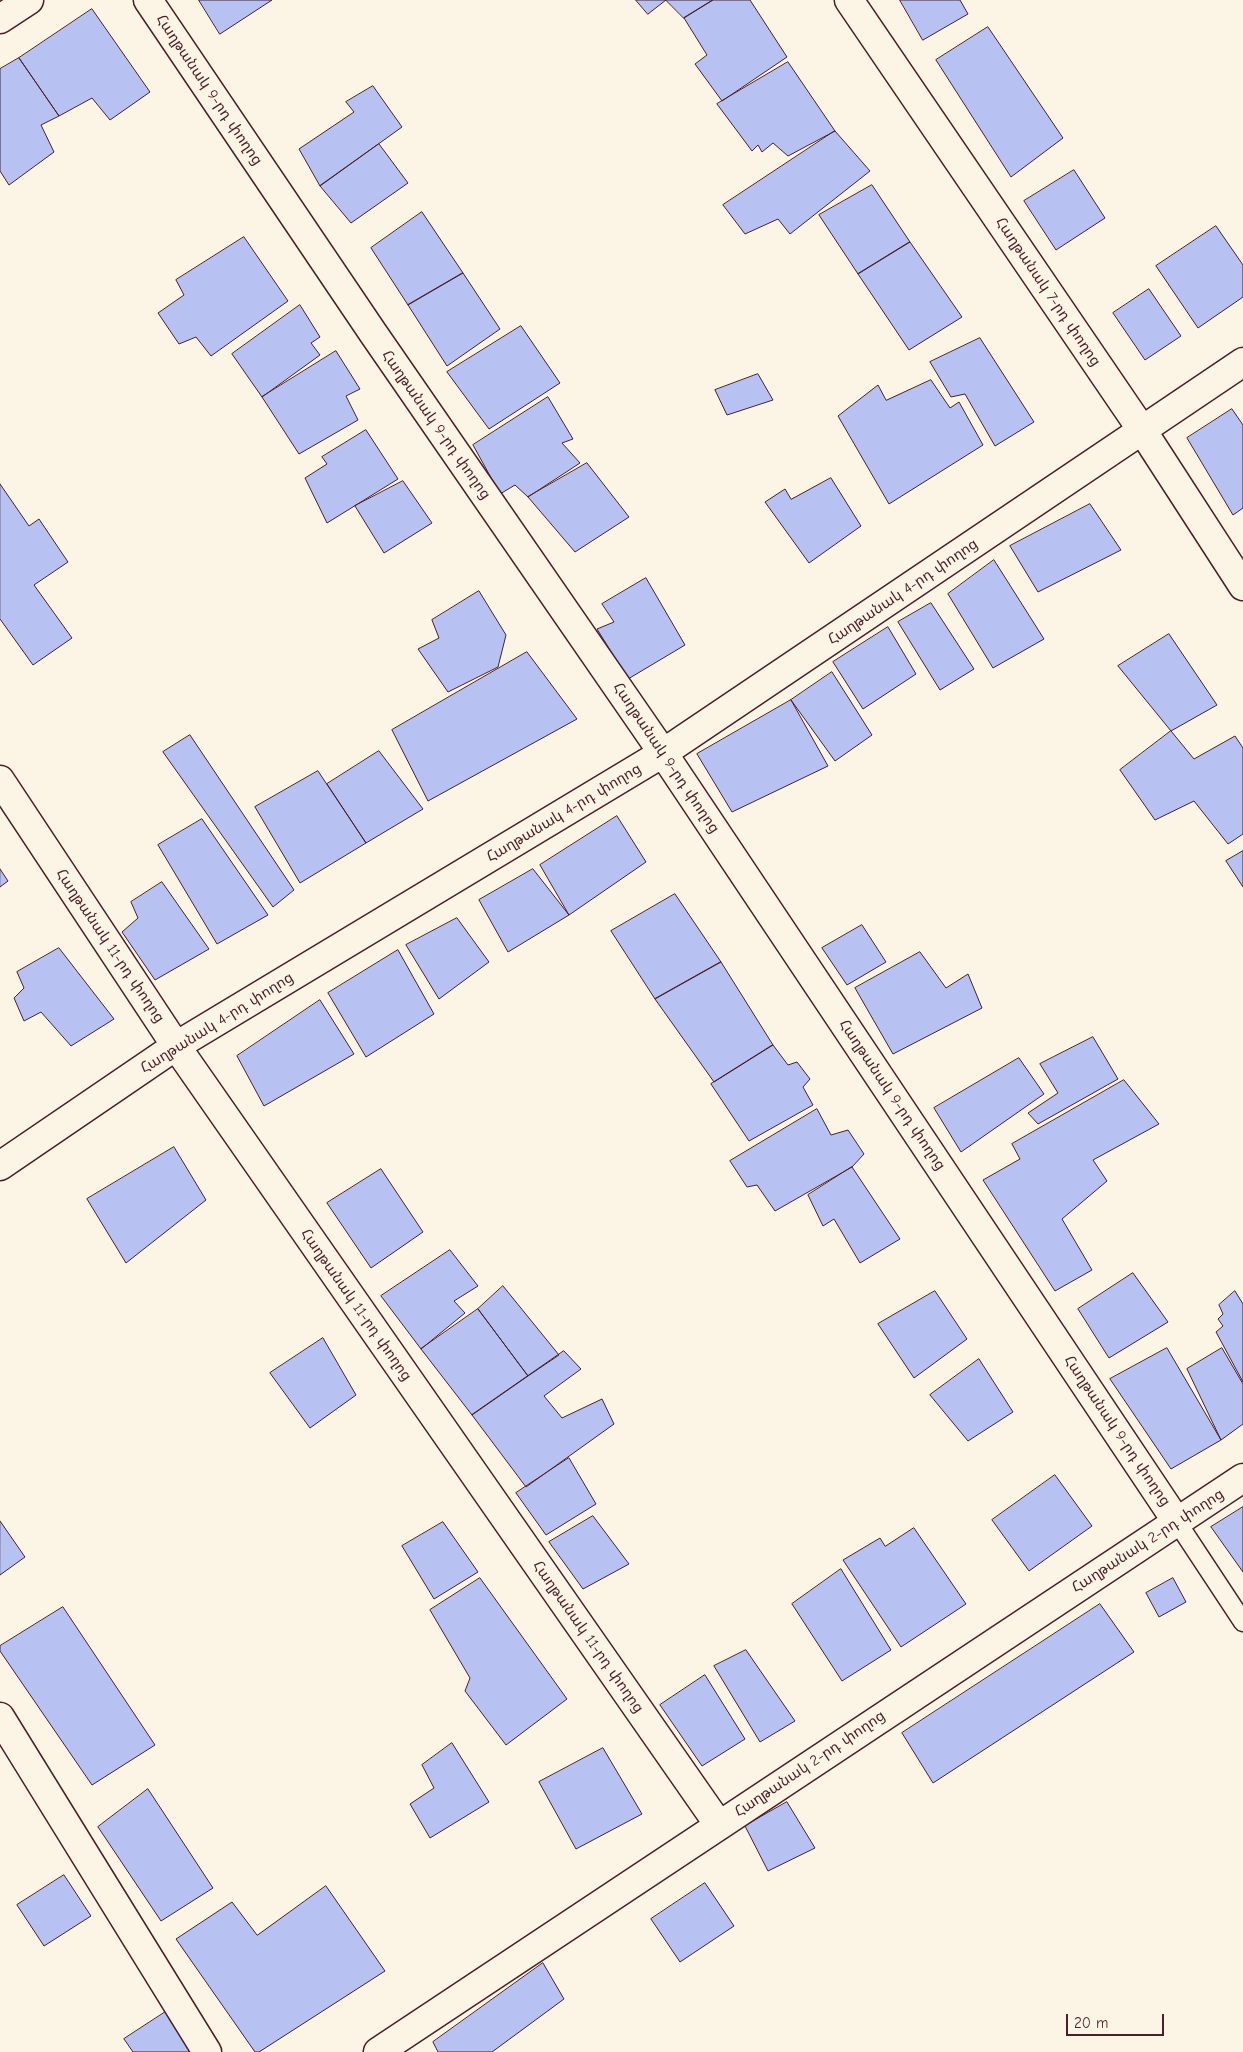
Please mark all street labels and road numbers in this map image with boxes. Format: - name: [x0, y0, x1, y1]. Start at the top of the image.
- street label: Հաղթանակ 9-րդ փողոց: [152, 11, 266, 169]
- street label: Հաղթանակ 7-րդ փողոց: [991, 214, 1105, 370]
- street label: Հաղթանակ 9-րդ փողոց: [378, 347, 494, 503]
- street label: Հաղթանակ 4-րդ փողոց: [825, 535, 981, 649]
- street label: Հաղթանակ 9-րդ փողոց: [609, 679, 723, 837]
- street label: Հաղթանակ 4-րդ փողոց: [483, 760, 645, 866]
- street label: Հաղթանակ 11-րդ փողոց: [52, 866, 168, 1026]
- street label: Հաղթանակ 4-րդ փողոց: [137, 968, 297, 1078]
- street label: Հաղթանակ 9-րդ փողոց: [835, 1016, 949, 1174]
- street label: Հաղթանակ 11-րդ փողոց: [297, 1225, 415, 1385]
- street label: Հաղթանակ 9-րդ փողոց: [1060, 1352, 1174, 1510]
- street label: Հաղթանակ 2-րդ փողոց: [1069, 1485, 1227, 1597]
- street label: Հաղթանակ 11-րդ փողոց: [529, 1557, 647, 1717]
- street label: Հաղթանակ 2-րդ փողոց: [731, 1707, 889, 1821]

